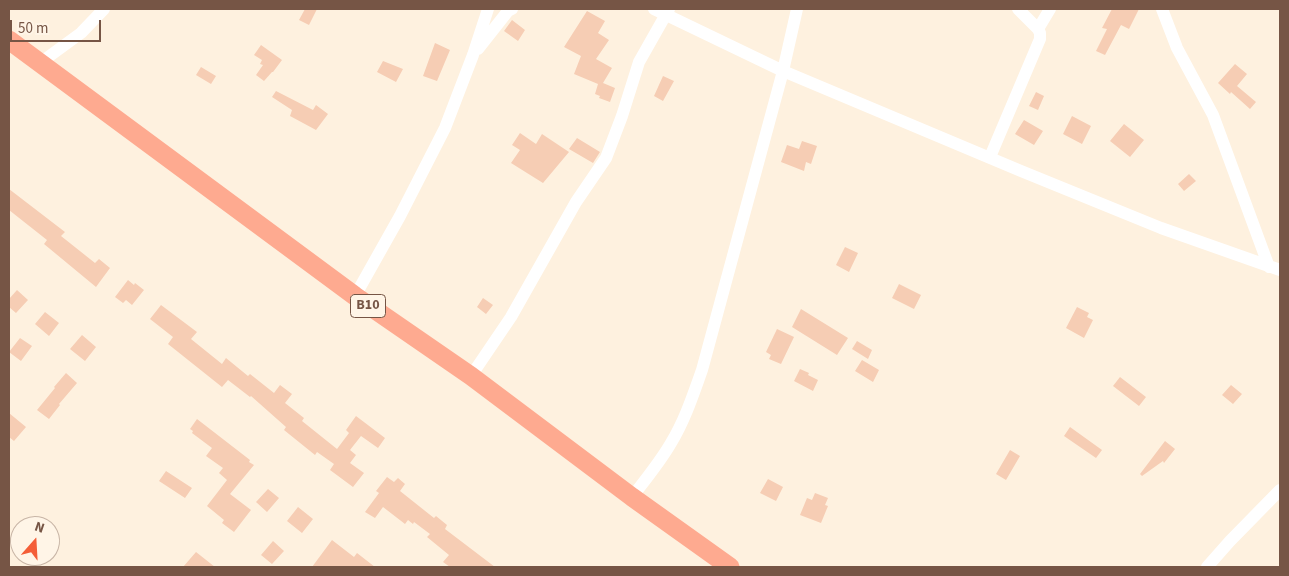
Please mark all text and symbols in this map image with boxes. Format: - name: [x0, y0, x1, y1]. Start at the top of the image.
- scale bar: [12, 10, 104, 42]
- text: 50 m: [18, 18, 48, 39]
- road number: B10: [350, 294, 386, 318]
- north arrow: [10, 516, 60, 566]
- text: N: [32, 517, 47, 539]

